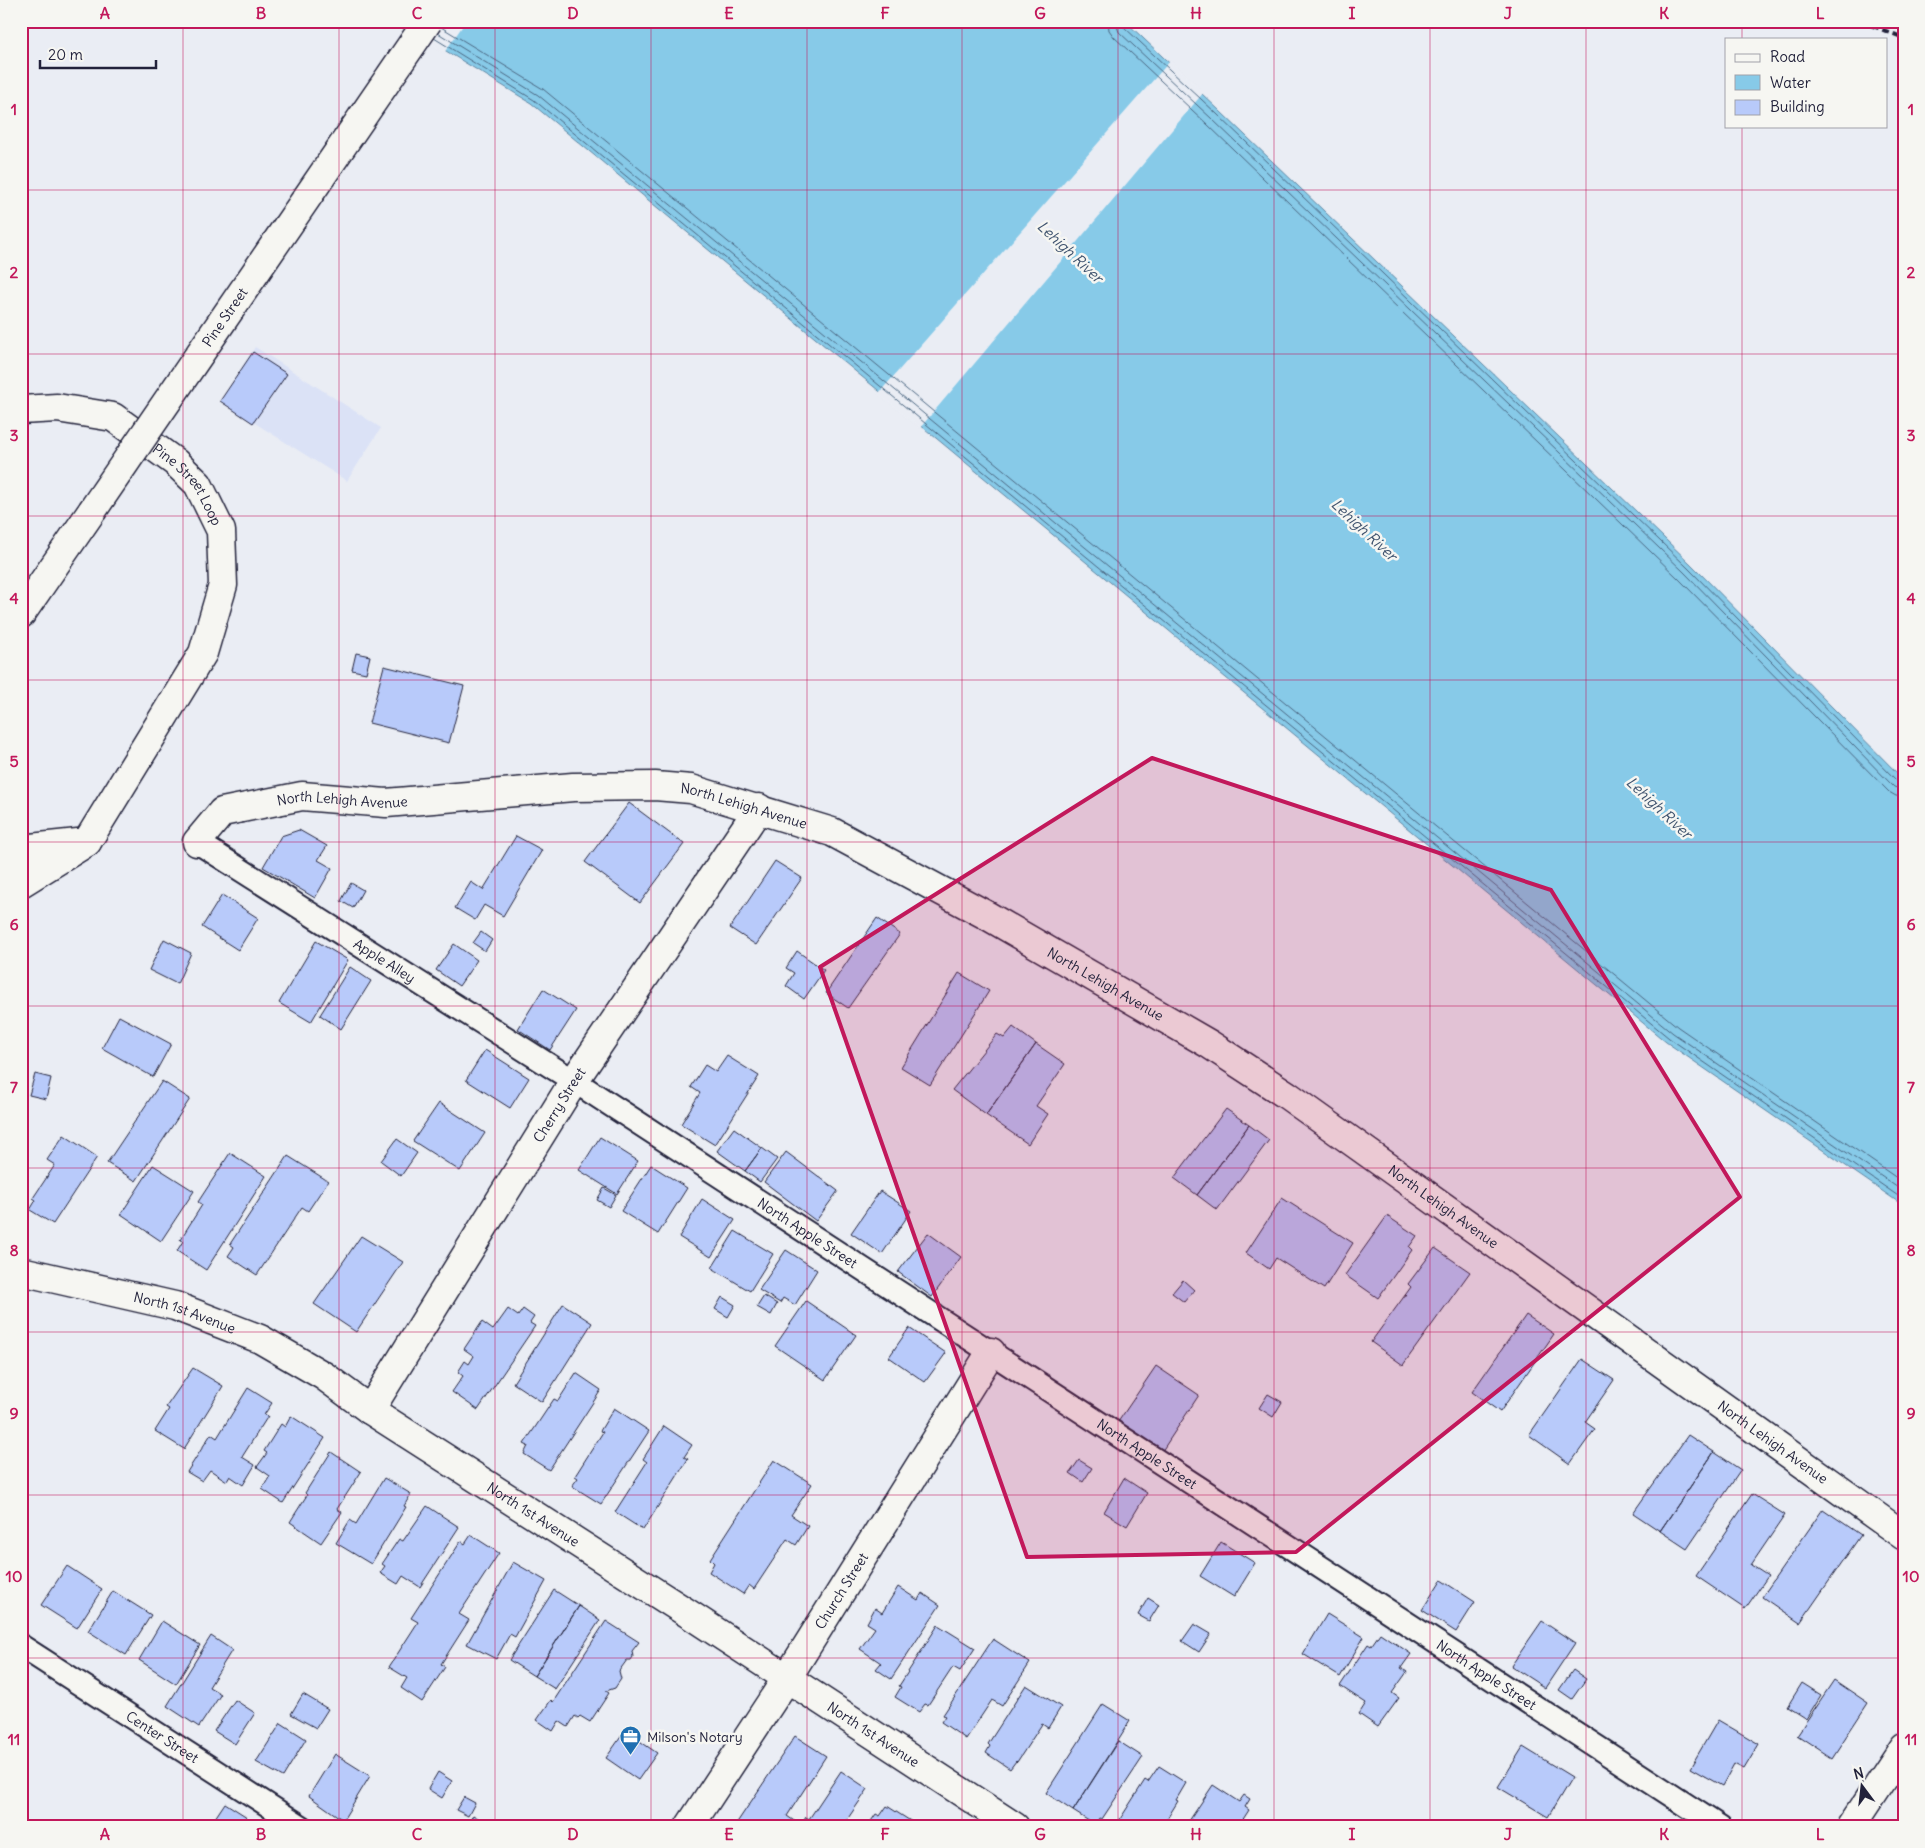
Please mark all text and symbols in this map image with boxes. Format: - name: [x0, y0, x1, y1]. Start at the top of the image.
- text: A: [100, 3, 110, 23]
- text: B: [256, 3, 267, 23]
- text: C: [412, 3, 423, 23]
- text: D: [567, 3, 579, 23]
- text: E: [724, 3, 734, 23]
- text: F: [880, 3, 890, 23]
- text: G: [1034, 3, 1046, 23]
- text: H: [1190, 3, 1202, 23]
- text: I: [1349, 3, 1356, 23]
- text: J: [1504, 3, 1513, 23]
- text: K: [1659, 3, 1669, 23]
- text: L: [1816, 3, 1825, 23]
- scale bar: [40, 38, 156, 70]
- legend: [1725, 38, 1888, 128]
- text: 20 m: [48, 45, 83, 64]
- text: Road: [1770, 47, 1805, 66]
- text: Water: [1770, 73, 1811, 92]
- text: Building: [1770, 97, 1825, 116]
- text: 1: [11, 99, 17, 119]
- text: 1: [1908, 99, 1914, 119]
- water label: Lehigh River: [1034, 216, 1108, 288]
- text: 2: [10, 262, 19, 282]
- text: 2: [1907, 262, 1916, 282]
- street label: Pine Street: [198, 284, 252, 350]
- text: 3: [9, 425, 19, 445]
- text: 3: [1906, 425, 1916, 445]
- street label: Pine Street Loop: [149, 440, 226, 528]
- water label: Lehigh River: [1328, 494, 1402, 566]
- text: 4: [9, 588, 19, 608]
- text: 4: [1906, 588, 1916, 608]
- text: 5: [9, 751, 19, 771]
- text: 5: [1906, 751, 1916, 771]
- water label: Lehigh River: [1623, 772, 1697, 844]
- street label: North Lehigh Avenue: [680, 779, 809, 833]
- street label: North Lehigh Avenue: [275, 787, 408, 812]
- text: 6: [9, 914, 19, 934]
- text: 6: [1906, 914, 1916, 934]
- street label: Apple Alley: [350, 935, 419, 987]
- street label: North Lehigh Avenue: [1044, 943, 1167, 1025]
- street label: Cherry Street: [529, 1064, 590, 1146]
- text: 7: [10, 1077, 18, 1097]
- text: 7: [1907, 1077, 1915, 1097]
- street label: North Lehigh Avenue: [1385, 1161, 1502, 1252]
- street label: North Apple Street: [754, 1194, 861, 1272]
- text: 8: [9, 1240, 19, 1260]
- text: 8: [1906, 1240, 1916, 1260]
- street label: North 1st Avenue: [132, 1288, 238, 1338]
- street label: North Lehigh Avenue: [1714, 1397, 1831, 1488]
- text: 9: [9, 1403, 19, 1423]
- text: 9: [1906, 1403, 1916, 1423]
- street label: North Apple Street: [1094, 1415, 1201, 1493]
- street label: North 1st Avenue: [484, 1478, 583, 1551]
- street label: Church Street: [811, 1549, 872, 1633]
- text: 10: [6, 1566, 22, 1586]
- text: 10: [1903, 1566, 1919, 1586]
- street label: North Apple Street: [1433, 1636, 1540, 1714]
- street label: North 1st Avenue: [824, 1698, 923, 1771]
- street label: Center Street: [122, 1707, 202, 1767]
- office icon: Milson's Notary: [619, 1725, 643, 1756]
- place label: Milson's Notary: [647, 1728, 743, 1746]
- text: 11: [8, 1729, 20, 1749]
- text: 11: [1905, 1729, 1917, 1749]
- north arrow: [1838, 1760, 1888, 1810]
- text: N: [1852, 1763, 1866, 1783]
- text: A: [100, 1824, 110, 1844]
- text: B: [256, 1824, 267, 1844]
- text: C: [412, 1824, 423, 1844]
- text: D: [567, 1824, 579, 1844]
- text: E: [724, 1824, 734, 1844]
- text: F: [880, 1824, 890, 1844]
- text: G: [1034, 1824, 1046, 1844]
- text: H: [1190, 1824, 1202, 1844]
- text: I: [1349, 1824, 1356, 1844]
- text: J: [1504, 1824, 1513, 1844]
- text: K: [1659, 1824, 1669, 1844]
- text: L: [1816, 1824, 1825, 1844]

